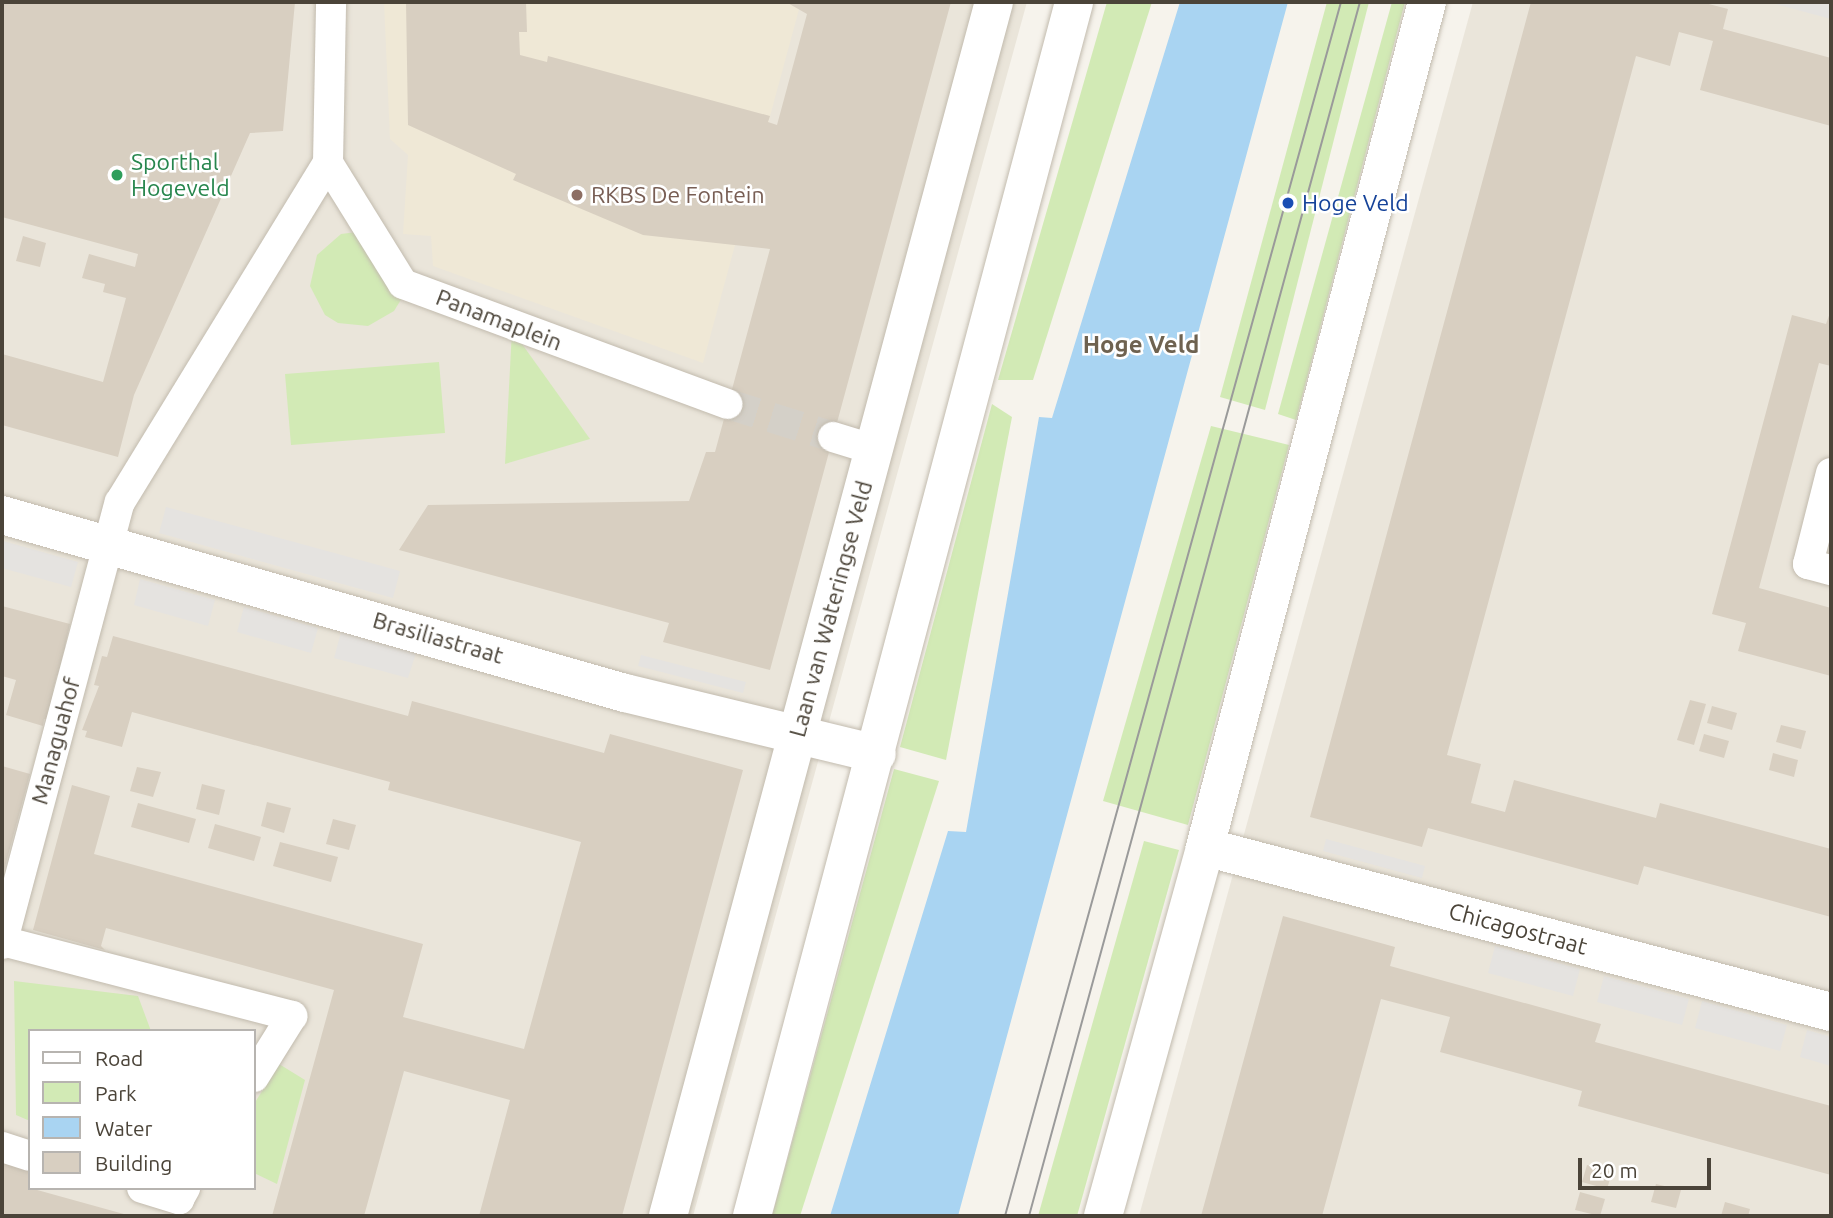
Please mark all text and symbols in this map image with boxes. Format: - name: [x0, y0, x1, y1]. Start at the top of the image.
- place label: Sporthal Hogeveld: [131, 148, 230, 202]
- marker: Sporthal Hogeveld: [109, 167, 125, 183]
- place label: RKBS De Fontein: [591, 181, 765, 209]
- marker: RKBS De Fontein: [569, 187, 585, 203]
- place label: Hoge Veld: [1302, 189, 1409, 217]
- marker: Hoge Veld: [1280, 195, 1296, 211]
- street label: Panamaplein: [432, 283, 566, 357]
- district label: Hoge Veld: [1083, 331, 1199, 359]
- street label: Laan van Wateringse Veld: [783, 478, 879, 740]
- street label: Brasiliastraat: [370, 606, 506, 670]
- street label: Managuahof: [26, 675, 86, 807]
- street label: Chicagostraat: [1446, 897, 1590, 961]
- legend: [28, 1029, 256, 1190]
- text: Road: [95, 1046, 143, 1070]
- text: Park: [95, 1081, 137, 1105]
- text: Water: [95, 1116, 153, 1140]
- scale bar: [1581, 1144, 1714, 1188]
- text: Building: [95, 1151, 172, 1175]
- text: 20 m: [1591, 1158, 1638, 1182]

